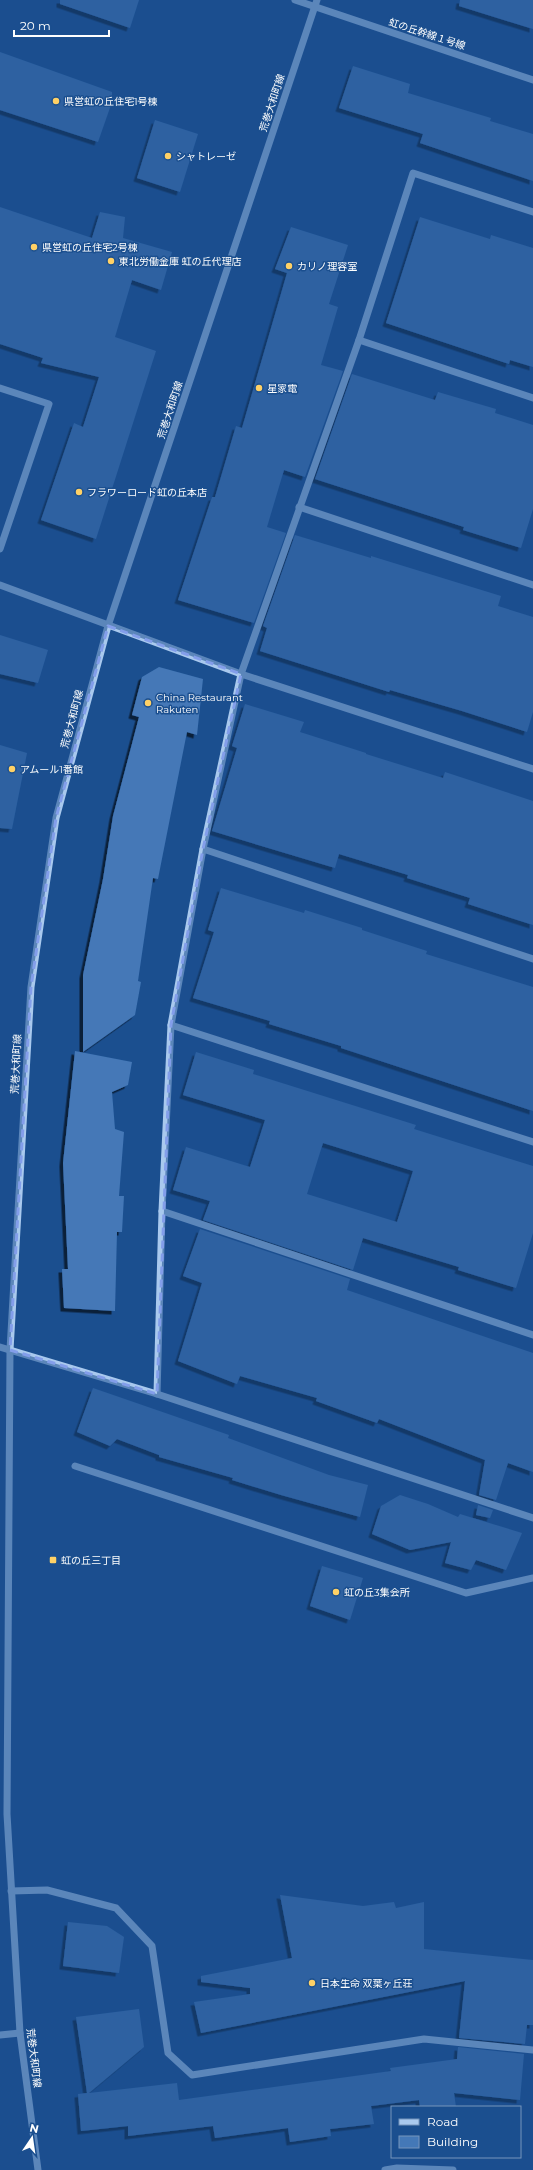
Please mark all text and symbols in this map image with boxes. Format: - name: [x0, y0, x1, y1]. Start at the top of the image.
- scale bar: [14, 12, 109, 38]
- street label: 虹の丘幹線１号線: [387, 15, 467, 53]
- text: 20 m: [20, 18, 51, 33]
- street label: 荒巻大和町線: [257, 72, 287, 134]
- place label: 県営虹の丘住宅1号棟: [64, 95, 158, 108]
- marker: 県営虹の丘住宅1号棟: [51, 96, 61, 106]
- place label: シャトレーゼ: [176, 150, 236, 163]
- marker: シャトレーゼ: [163, 151, 173, 161]
- place label: 県営虹の丘住宅2号棟: [42, 241, 138, 254]
- marker: 県営虹の丘住宅2号棟: [29, 242, 39, 252]
- place label: 東北労働金庫 虹の丘代理店: [119, 255, 242, 268]
- marker: 東北労働金庫 虹の丘代理店: [106, 256, 116, 266]
- place label: カリノ理容室: [297, 260, 357, 273]
- marker: カリノ理容室: [284, 261, 294, 271]
- street label: 荒巻大和町線: [155, 379, 185, 441]
- place label: 星家電: [267, 382, 298, 395]
- marker: 星家電: [254, 383, 264, 393]
- place label: フラワーロード虹の丘本店: [87, 486, 207, 499]
- marker: フラワーロード虹の丘本店: [74, 487, 84, 497]
- street label: 荒巻大和町線: [58, 688, 86, 750]
- place label: China Restaurant Rakuten: [156, 691, 243, 716]
- marker: China Restaurant Rakuten: [143, 698, 153, 708]
- place label: アムール1番館: [20, 763, 83, 776]
- marker: アムール1番館: [7, 764, 17, 774]
- street label: 荒巻大和町線: [8, 1034, 24, 1094]
- place label: 虹の丘三丁目: [61, 1554, 121, 1567]
- marker: 虹の丘三丁目: [48, 1555, 58, 1565]
- place label: 虹の丘3集会所: [344, 1586, 410, 1599]
- marker: 虹の丘3集会所: [331, 1587, 341, 1597]
- place label: 日本生命 双葉ヶ丘荘: [320, 1977, 413, 1990]
- marker: 日本生命 双葉ヶ丘荘: [307, 1978, 317, 1988]
- street label: 荒巻大和町線: [24, 2027, 44, 2089]
- legend: [391, 2106, 521, 2158]
- text: Road: [427, 2114, 458, 2129]
- north arrow: [12, 2118, 52, 2158]
- text: N: [28, 2120, 40, 2136]
- text: Building: [427, 2134, 478, 2149]

